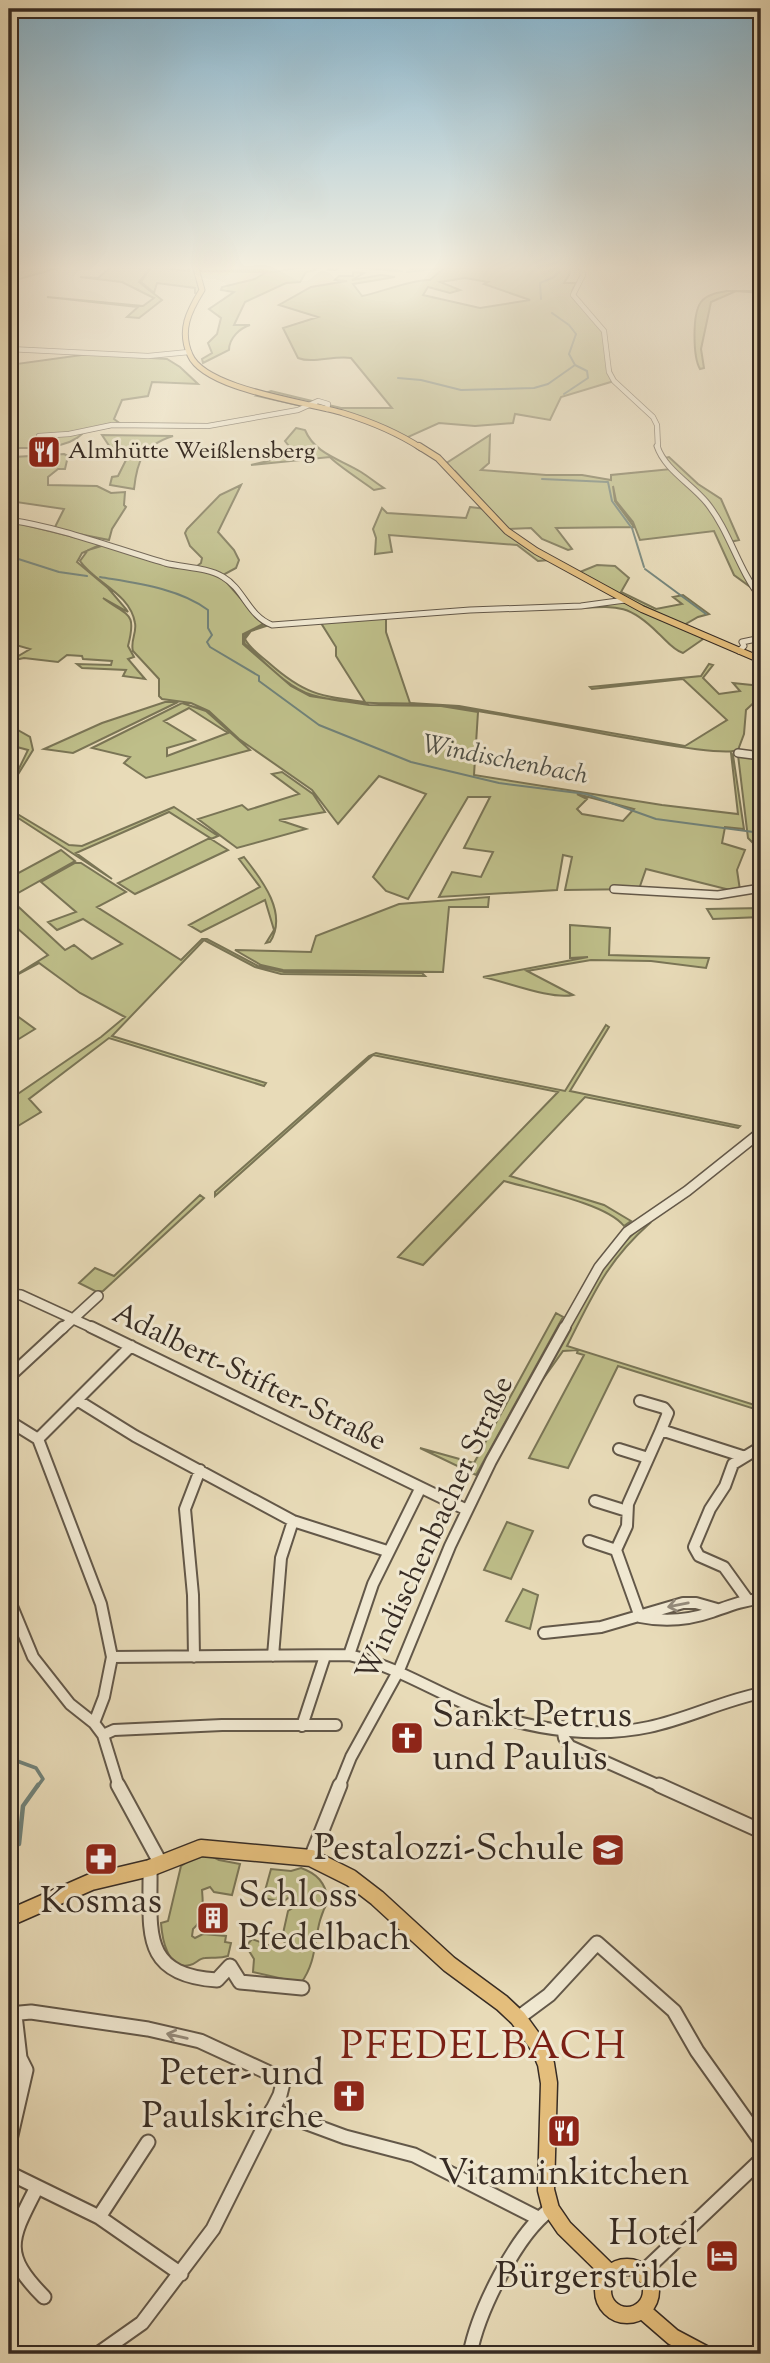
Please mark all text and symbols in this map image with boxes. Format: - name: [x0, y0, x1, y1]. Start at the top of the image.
- restaurant icon: Almhütte Weißlensberg: [25, 433, 63, 471]
- place label: Almhütte Weißlensberg: [68, 435, 316, 469]
- water label: Windischenbach: [419, 727, 592, 795]
- street label: Adalbert-Stifter-Straße: [105, 1293, 393, 1463]
- street label: Windischenbacher Straße: [346, 1369, 526, 1689]
- one-way arrow: [667, 1599, 690, 1613]
- place label: Sankt Petrus und Paulus: [432, 1690, 632, 1787]
- church icon: Sankt Petrus und Paulus: [388, 1719, 426, 1757]
- place label: Pestalozzi-Schule: [314, 1823, 584, 1877]
- school or university icon: Pestalozzi-Schule: [589, 1831, 627, 1869]
- pharmacy icon: Kosmas: [82, 1840, 120, 1878]
- place label: Schloss Pfedelbach: [238, 1870, 411, 1967]
- place label: Kosmas: [40, 1876, 162, 1930]
- building icon: Schloss Pfedelbach: [194, 1899, 232, 1937]
- district label: PFEDELBACH: [340, 2020, 628, 2077]
- one-way arrow: [166, 2029, 189, 2042]
- place label: Peter- und Paulskirche: [141, 2048, 324, 2145]
- church icon: Peter- und Paulskirche: [330, 2077, 368, 2115]
- restaurant icon: Vitaminkitchen: [545, 2112, 583, 2150]
- place label: Vitaminkitchen: [439, 2148, 690, 2202]
- place label: Hotel Bürgerstüble: [495, 2208, 698, 2305]
- hotel icon: Hotel Bürgerstüble: [703, 2237, 741, 2275]

